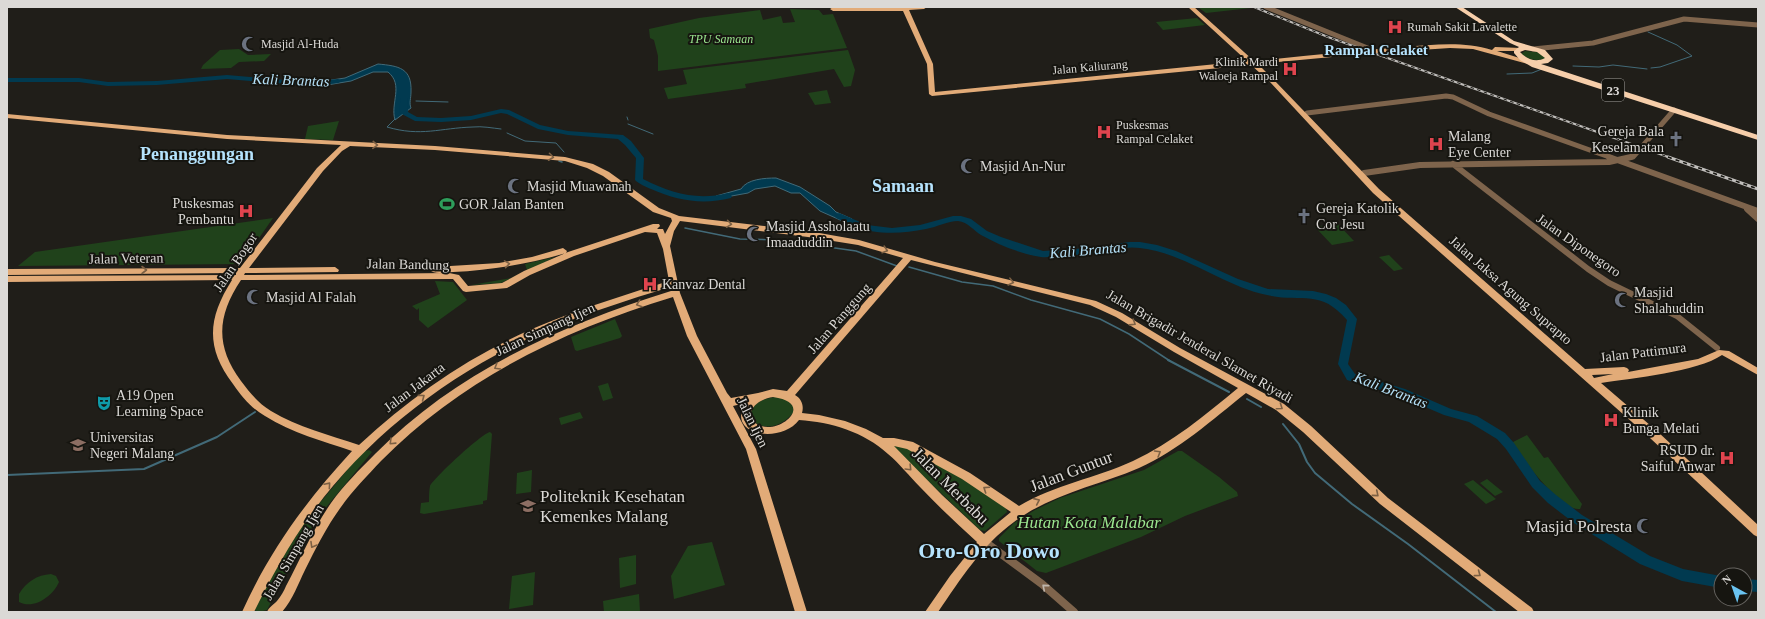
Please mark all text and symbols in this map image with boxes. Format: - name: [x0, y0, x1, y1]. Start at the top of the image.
- hospital icon: Rumah Sakit Lavalette: [1386, 18, 1404, 36]
- place label: Rumah Sakit Lavalette: [1407, 20, 1517, 34]
- park label: TPU Samaan: [689, 32, 753, 46]
- mosque icon: Masjid Al-Huda: [240, 35, 258, 53]
- place label: Masjid Al-Huda: [261, 37, 339, 51]
- district label: Rampal Celaket: [1324, 42, 1428, 58]
- place label: Klinik Mardi Waloeja Rampal: [1199, 55, 1279, 83]
- street label: Jalan Kaliurang: [1052, 57, 1128, 77]
- hospital icon: Klinik Mardi Waloeja Rampal: [1281, 60, 1299, 78]
- water label: Kali Brantas: [251, 71, 330, 89]
- road number: 23: [1602, 79, 1624, 101]
- place label: Puskesmas Rampal Celaket: [1116, 118, 1194, 146]
- hospital icon: Puskesmas Rampal Celaket: [1095, 123, 1113, 141]
- place label: Gereja Bala Keselamatan: [1592, 124, 1665, 155]
- place label: Malang Eye Center: [1448, 129, 1511, 160]
- church icon: Gereja Bala Keselamatan: [1667, 130, 1685, 148]
- hospital icon: Malang Eye Center: [1427, 135, 1445, 153]
- one-way arrow: [372, 141, 378, 150]
- district label: Penanggungan: [140, 144, 254, 164]
- one-way arrow: [548, 152, 554, 161]
- mosque icon: Masjid An-Nur: [959, 157, 977, 175]
- place label: Masjid An-Nur: [980, 159, 1066, 174]
- district label: Samaan: [872, 176, 934, 196]
- mosque icon: Masjid Muawanah: [506, 177, 524, 195]
- place label: Masjid Muawanah: [527, 179, 632, 194]
- sports icon: GOR Jalan Banten: [438, 195, 456, 213]
- place label: Puskesmas Pembantu: [173, 196, 234, 227]
- place label: GOR Jalan Banten: [459, 197, 564, 212]
- place label: Gereja Katolik Cor Jesu: [1316, 201, 1399, 232]
- hospital icon: Puskesmas Pembantu: [237, 202, 255, 220]
- church icon: Gereja Katolik Cor Jesu: [1295, 207, 1313, 225]
- street label: Jalan Diponegoro: [1534, 211, 1624, 280]
- one-way arrow: [726, 219, 732, 228]
- place label: Masjid Assholaatu Imaaduddin: [766, 219, 870, 250]
- mosque icon: Masjid Assholaatu Imaaduddin: [745, 225, 763, 243]
- street label: Jalan Bogor: [210, 230, 261, 294]
- street label: Jalan Jaksa Agung Suprapto: [1446, 233, 1575, 348]
- water label: Kali Brantas: [1048, 239, 1127, 261]
- one-way arrow: [881, 245, 888, 254]
- street label: Jalan Veteran: [89, 250, 164, 267]
- street label: Jalan Bandung: [366, 256, 450, 273]
- one-way arrow: [503, 260, 510, 269]
- one-way arrow: [141, 266, 147, 274]
- hospital icon: Kanvaz Dental: [641, 275, 659, 293]
- place label: Kanvaz Dental: [662, 277, 746, 292]
- one-way arrow: [1007, 277, 1014, 285]
- street label: Jalan Panggung: [805, 280, 874, 357]
- place label: Masjid Shalahuddin: [1634, 285, 1704, 316]
- street label: Jalan Brigadir Jenderal Slamet Riyadi: [1104, 287, 1296, 406]
- mosque icon: Masjid Al Falah: [245, 288, 263, 306]
- place label: Masjid Al Falah: [266, 290, 356, 305]
- mosque icon: Masjid Shalahuddin: [1613, 291, 1631, 309]
- street label: Jalan Simpang Ijen: [493, 300, 597, 359]
- one-way arrow: [636, 300, 643, 308]
- one-way arrow: [1129, 319, 1136, 326]
- street label: Jalan Pattimura: [1599, 340, 1688, 365]
- street label: Jalan Jakarta: [381, 359, 448, 415]
- one-way arrow: [494, 362, 501, 369]
- water label: Kali Brantas: [1351, 368, 1430, 411]
- place label: A19 Open Learning Space: [116, 388, 203, 419]
- theatre icon: A19 Open Learning Space: [95, 394, 113, 412]
- one-way arrow: [417, 395, 424, 402]
- street label: Jalan Ijen: [734, 395, 771, 450]
- one-way arrow: [1275, 402, 1282, 409]
- place label: Klinik Bunga Melati: [1623, 405, 1700, 436]
- hospital icon: Klinik Bunga Melati: [1602, 411, 1620, 429]
- place label: Universitas Negeri Malang: [90, 430, 174, 461]
- school or university icon: Universitas Negeri Malang: [69, 436, 87, 454]
- one-way arrow: [389, 438, 397, 445]
- place label: RSUD dr. Saiful Anwar: [1641, 443, 1715, 474]
- street label: Jalan Merbabu: [908, 444, 993, 529]
- street label: Jalan Guntur: [1027, 447, 1116, 496]
- hospital icon: RSUD dr. Saiful Anwar: [1718, 449, 1736, 467]
- one-way arrow: [1154, 450, 1161, 458]
- one-way arrow: [904, 463, 912, 471]
- one-way arrow: [324, 482, 331, 490]
- one-way arrow: [983, 486, 990, 494]
- place label: Politeknik Kesehatan Kemenkes Malang: [540, 487, 685, 526]
- one-way arrow: [1372, 489, 1379, 496]
- school or university icon: Politeknik Kesehatan Kemenkes Malang: [519, 497, 537, 515]
- one-way arrow: [1033, 498, 1041, 506]
- street label: Jalan Simpang Ijen: [260, 502, 327, 602]
- park label: Hutan Kota Malabar: [1016, 513, 1161, 532]
- place label: Masjid Polresta: [1526, 517, 1632, 536]
- mosque icon: Masjid Polresta: [1635, 517, 1653, 535]
- district label: Oro-Oro Dowo: [918, 538, 1060, 563]
- one-way arrow: [310, 541, 317, 548]
- north arrow: [1713, 567, 1753, 607]
- one-way arrow: [1474, 569, 1481, 576]
- text: N: [1720, 572, 1734, 586]
- one-way arrow: [1042, 584, 1049, 591]

